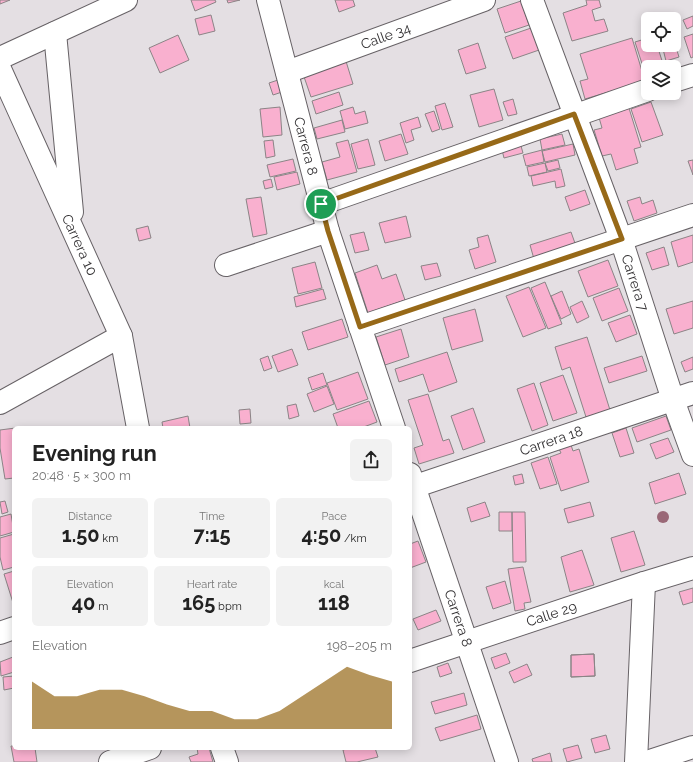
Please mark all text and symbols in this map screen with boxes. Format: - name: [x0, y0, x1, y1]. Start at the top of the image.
- map controls: [641, 12, 681, 100]
- button: locate: [641, 12, 681, 52]
- street label: Calle 34: [359, 19, 413, 52]
- button: layers: [641, 60, 681, 100]
- street label: Carrera 8: [291, 115, 321, 177]
- pin: [304, 187, 338, 221]
- icon: arrive: [310, 193, 332, 215]
- street label: Carrera 10: [59, 212, 101, 278]
- street label: Carrera 7: [618, 252, 652, 314]
- street label: Carrera 18: [518, 423, 585, 459]
- button: share: [350, 439, 392, 481]
- text: Evening run: [32, 440, 157, 466]
- text: 20:48 · 5 × 300 m: [32, 468, 131, 483]
- text: Distance: [68, 510, 112, 523]
- text: Time: [199, 510, 225, 523]
- text: Pace: [321, 510, 347, 523]
- text: 1.50: [62, 523, 100, 547]
- text: 7:15: [193, 523, 231, 547]
- text: 4:50: [301, 523, 341, 547]
- text: km: [100, 532, 118, 545]
- text: /km: [341, 532, 367, 545]
- text: Elevation: [67, 578, 113, 591]
- text: Heart rate: [187, 578, 237, 591]
- text: kcal: [324, 578, 344, 591]
- street label: Carrera 8: [441, 587, 476, 649]
- text: 40: [72, 591, 95, 615]
- text: 165: [182, 591, 215, 615]
- text: 118: [318, 591, 350, 615]
- street label: Calle 29: [524, 598, 579, 630]
- text: m: [95, 600, 108, 613]
- text: bpm: [215, 600, 242, 613]
- text: Elevation: [32, 638, 87, 653]
- text: 198–205 m: [327, 638, 392, 653]

